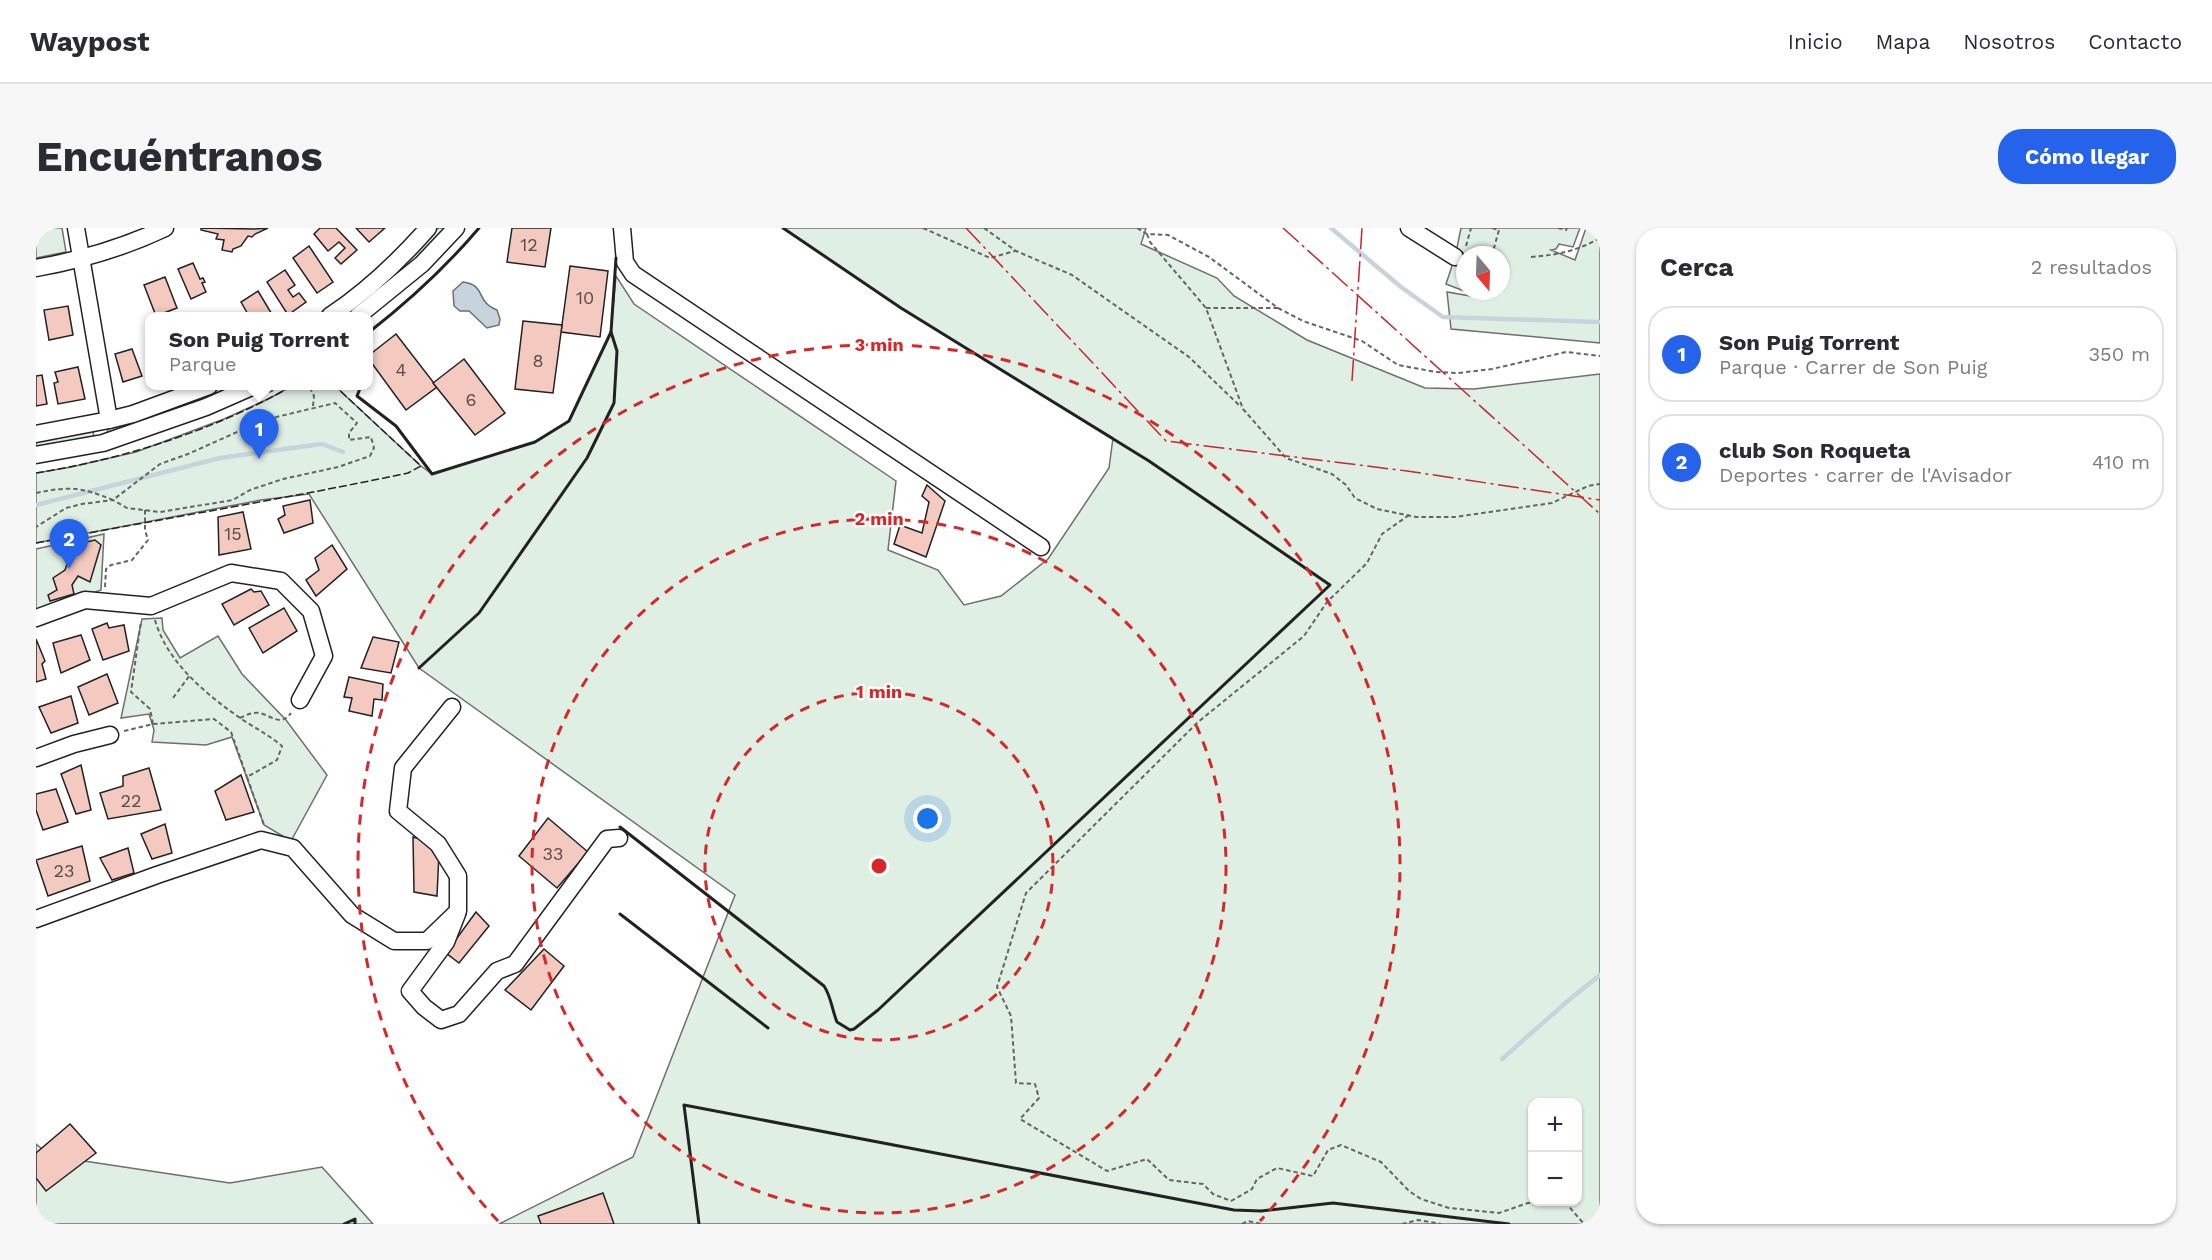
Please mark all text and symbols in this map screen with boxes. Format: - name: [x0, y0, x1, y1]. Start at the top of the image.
- text: Waypost: [30, 25, 149, 58]
- text: Inicio: [1788, 29, 1843, 54]
- text: Mapa: [1876, 29, 1930, 54]
- text: Nosotros: [1963, 29, 2055, 54]
- text: Contacto: [2088, 29, 2182, 54]
- button: Cómo llegar: [1998, 129, 2176, 184]
- text: Encuéntranos: [36, 132, 323, 181]
- house number: 12: [520, 234, 538, 255]
- north arrow: [1456, 246, 1510, 300]
- text: Cerca: [1660, 252, 1734, 282]
- text: 2 resultados: [2031, 255, 2152, 279]
- house number: 10: [576, 287, 594, 308]
- popup: [145, 312, 373, 390]
- text: Son Puig Torrent: [169, 327, 349, 352]
- text: Son Puig Torrent: [1719, 330, 1900, 355]
- text: 3 min: [854, 334, 904, 355]
- text: 1: [1677, 342, 1686, 366]
- text: 350 m: [2088, 342, 2150, 366]
- house number: 8: [532, 350, 544, 371]
- text: Parque: [169, 352, 237, 376]
- text: Parque · Carrer de Son Puig: [1719, 355, 1987, 379]
- house number: 4: [396, 359, 407, 380]
- house number: 6: [466, 389, 476, 410]
- pin: 1: [240, 410, 278, 459]
- text: club Son Roqueta: [1719, 438, 1910, 463]
- text: 2: [1676, 450, 1687, 474]
- text: 410 m: [2092, 450, 2150, 474]
- text: Deportes · carrer de l'Avisador: [1719, 463, 2012, 487]
- text: 2 min: [854, 508, 904, 529]
- pin: 2: [50, 520, 88, 569]
- house number: 15: [224, 523, 242, 544]
- text: 1 min: [856, 681, 902, 702]
- house number: 22: [121, 790, 142, 811]
- your location: [913, 804, 942, 833]
- house number: 33: [543, 843, 564, 864]
- centre of rings: [869, 856, 889, 876]
- house number: 23: [54, 860, 75, 881]
- map controls: [1528, 1098, 1582, 1206]
- button: +: [1528, 1098, 1582, 1152]
- button: −: [1528, 1152, 1582, 1206]

